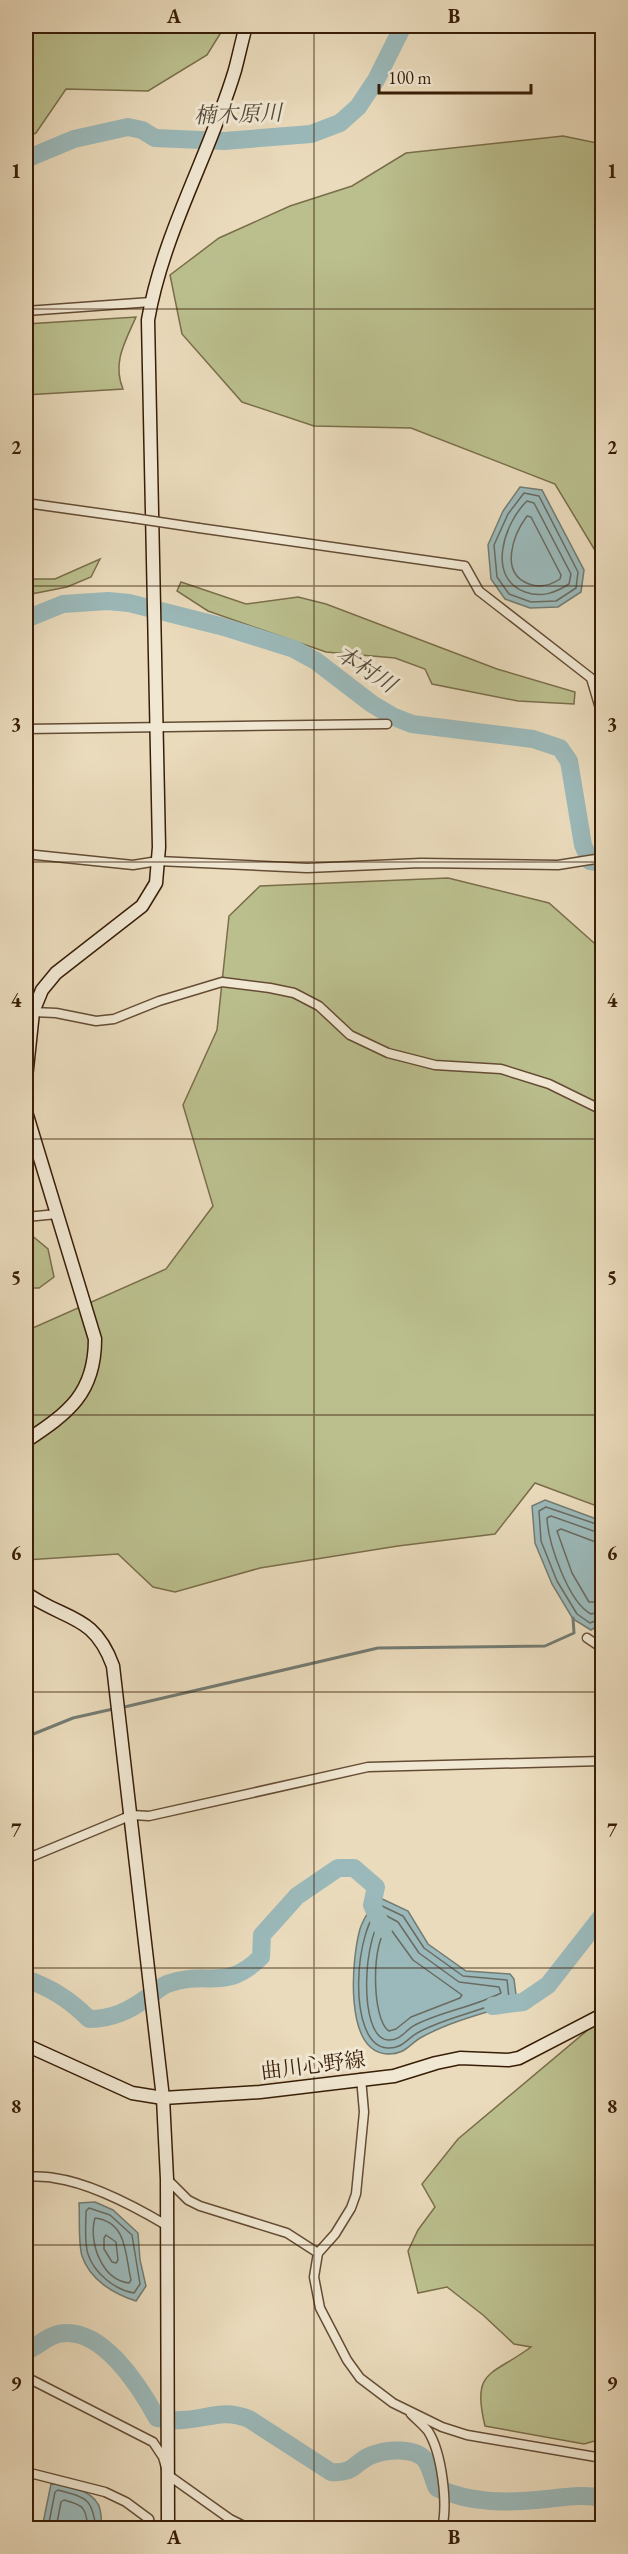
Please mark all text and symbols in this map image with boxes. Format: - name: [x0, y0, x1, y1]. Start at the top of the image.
- text: A: [166, 3, 182, 29]
- text: B: [448, 3, 460, 29]
- scale bar: [379, 57, 530, 95]
- text: 100 m: [388, 66, 432, 89]
- water label: 楠木原川: [194, 98, 284, 130]
- text: 1: [11, 158, 21, 184]
- text: 1: [607, 158, 617, 184]
- text: 2: [11, 434, 22, 460]
- text: 2: [607, 434, 618, 460]
- water label: 本村川: [330, 639, 403, 700]
- text: 3: [11, 711, 21, 737]
- text: 3: [607, 711, 617, 737]
- text: 4: [11, 987, 22, 1013]
- text: 4: [607, 987, 618, 1013]
- text: 5: [11, 1264, 21, 1290]
- text: 5: [607, 1264, 617, 1290]
- text: 6: [11, 1540, 22, 1566]
- text: 6: [607, 1540, 618, 1566]
- text: 7: [11, 1817, 22, 1843]
- text: 7: [607, 1817, 618, 1843]
- street label: 曲川心野線: [259, 2045, 367, 2085]
- text: 8: [11, 2093, 21, 2119]
- text: 8: [607, 2093, 617, 2119]
- text: 9: [11, 2370, 22, 2396]
- text: 9: [607, 2370, 618, 2396]
- text: A: [166, 2524, 182, 2550]
- text: B: [448, 2524, 460, 2550]

